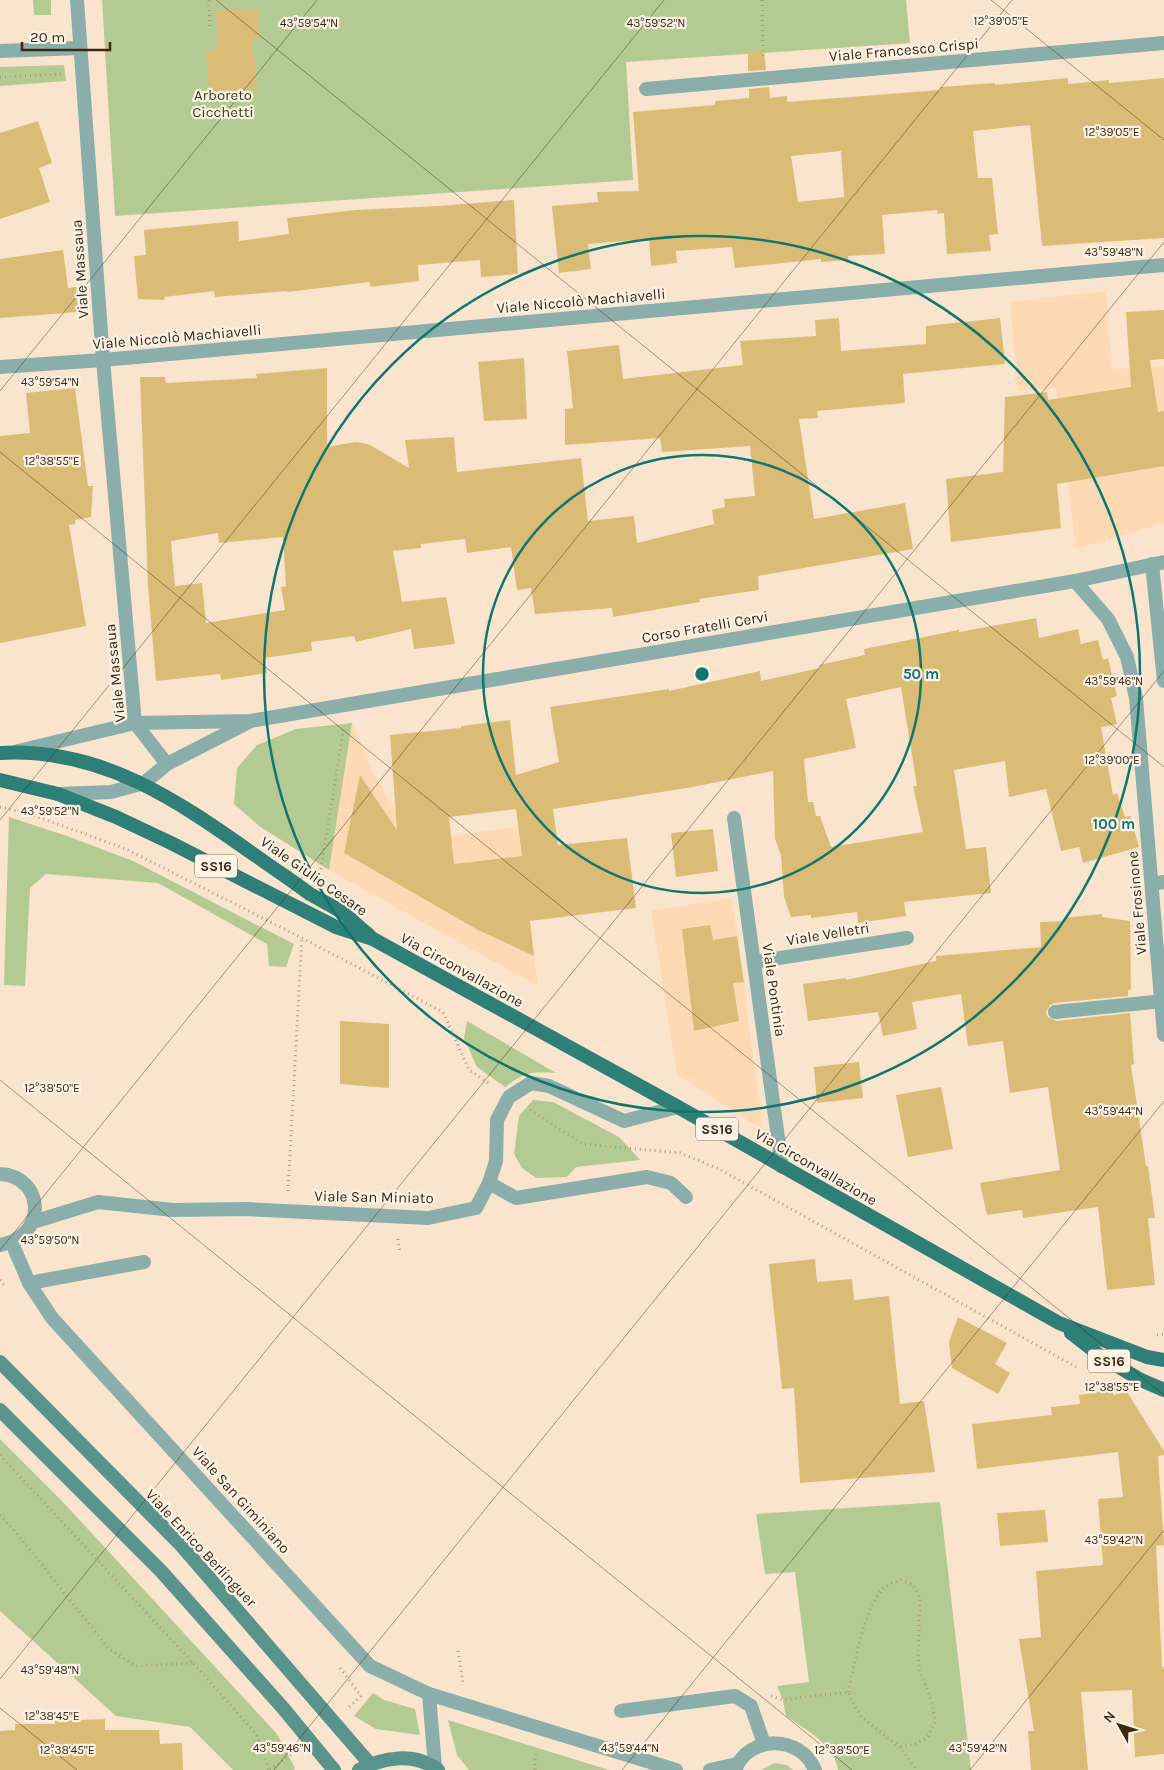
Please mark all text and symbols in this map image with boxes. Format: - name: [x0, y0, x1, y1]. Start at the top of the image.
- text: 12°39'05"E: [974, 14, 1028, 28]
- text: 43°59'54"N: [280, 16, 338, 30]
- text: 43°59'52"N: [627, 16, 685, 30]
- scale bar: [22, 20, 110, 52]
- text: 20 m: [30, 28, 65, 46]
- street label: Viale Francesco Crispi: [828, 34, 980, 66]
- park label: Arboreto Cicchetti: [192, 86, 254, 121]
- text: 12°39'05"E: [1085, 125, 1139, 139]
- street label: Viale Massaua: [68, 219, 92, 319]
- text: 43°59'48"N: [1084, 245, 1144, 259]
- street label: Viale Niccolò Machiavelli: [496, 285, 666, 317]
- street label: Viale Niccolò Machiavelli: [92, 321, 262, 353]
- text: 43°59'54"N: [21, 375, 79, 389]
- text: 12°38'55"E: [24, 454, 80, 468]
- street label: Corso Fratelli Cervi: [640, 607, 770, 647]
- street label: Viale Massaua: [101, 623, 129, 723]
- centre of rings: [693, 665, 711, 683]
- text: 50 m: [903, 665, 939, 683]
- text: 43°59'46"N: [1085, 674, 1143, 688]
- text: 12°39'00"E: [1084, 753, 1140, 767]
- text: 43°59'52"N: [21, 804, 79, 818]
- text: 100 m: [1093, 815, 1135, 833]
- street label: Viale Giulio Cesare: [257, 832, 371, 920]
- street label: Viale Frosinone: [1123, 850, 1151, 956]
- road number: SS16: [195, 854, 237, 878]
- street label: Viale Velletri: [785, 919, 871, 949]
- street label: Via Circonvallazione: [397, 929, 527, 1011]
- street label: Viale Pontinia: [759, 942, 789, 1038]
- text: 12°38'50"E: [24, 1081, 80, 1095]
- text: 43°59'44"N: [1085, 1104, 1143, 1118]
- road number: SS16: [696, 1118, 738, 1140]
- street label: Via Circonvallazione: [752, 1125, 880, 1209]
- street label: Viale San Miniato: [314, 1187, 434, 1207]
- text: 43°59'50"N: [21, 1233, 80, 1247]
- road number: SS16: [1088, 1350, 1130, 1372]
- text: 12°38'55"E: [1084, 1380, 1140, 1394]
- street label: Viale San Giminiano: [188, 1443, 294, 1557]
- street label: Viale Enrico Berlinguer: [142, 1485, 261, 1611]
- text: 43°59'42"N: [1085, 1533, 1143, 1547]
- text: 43°59'48"N: [20, 1663, 80, 1677]
- north arrow: [1094, 1700, 1144, 1750]
- text: N: [1100, 1708, 1119, 1726]
- text: 12°38'45"E: [25, 1709, 79, 1723]
- text: 43°59'46"N: [253, 1741, 311, 1755]
- text: 43°59'44"N: [601, 1741, 659, 1755]
- text: 43°59'42"N: [949, 1741, 1007, 1755]
- text: 12°38'45"E: [40, 1743, 94, 1757]
- text: 12°38'50"E: [814, 1743, 870, 1757]

